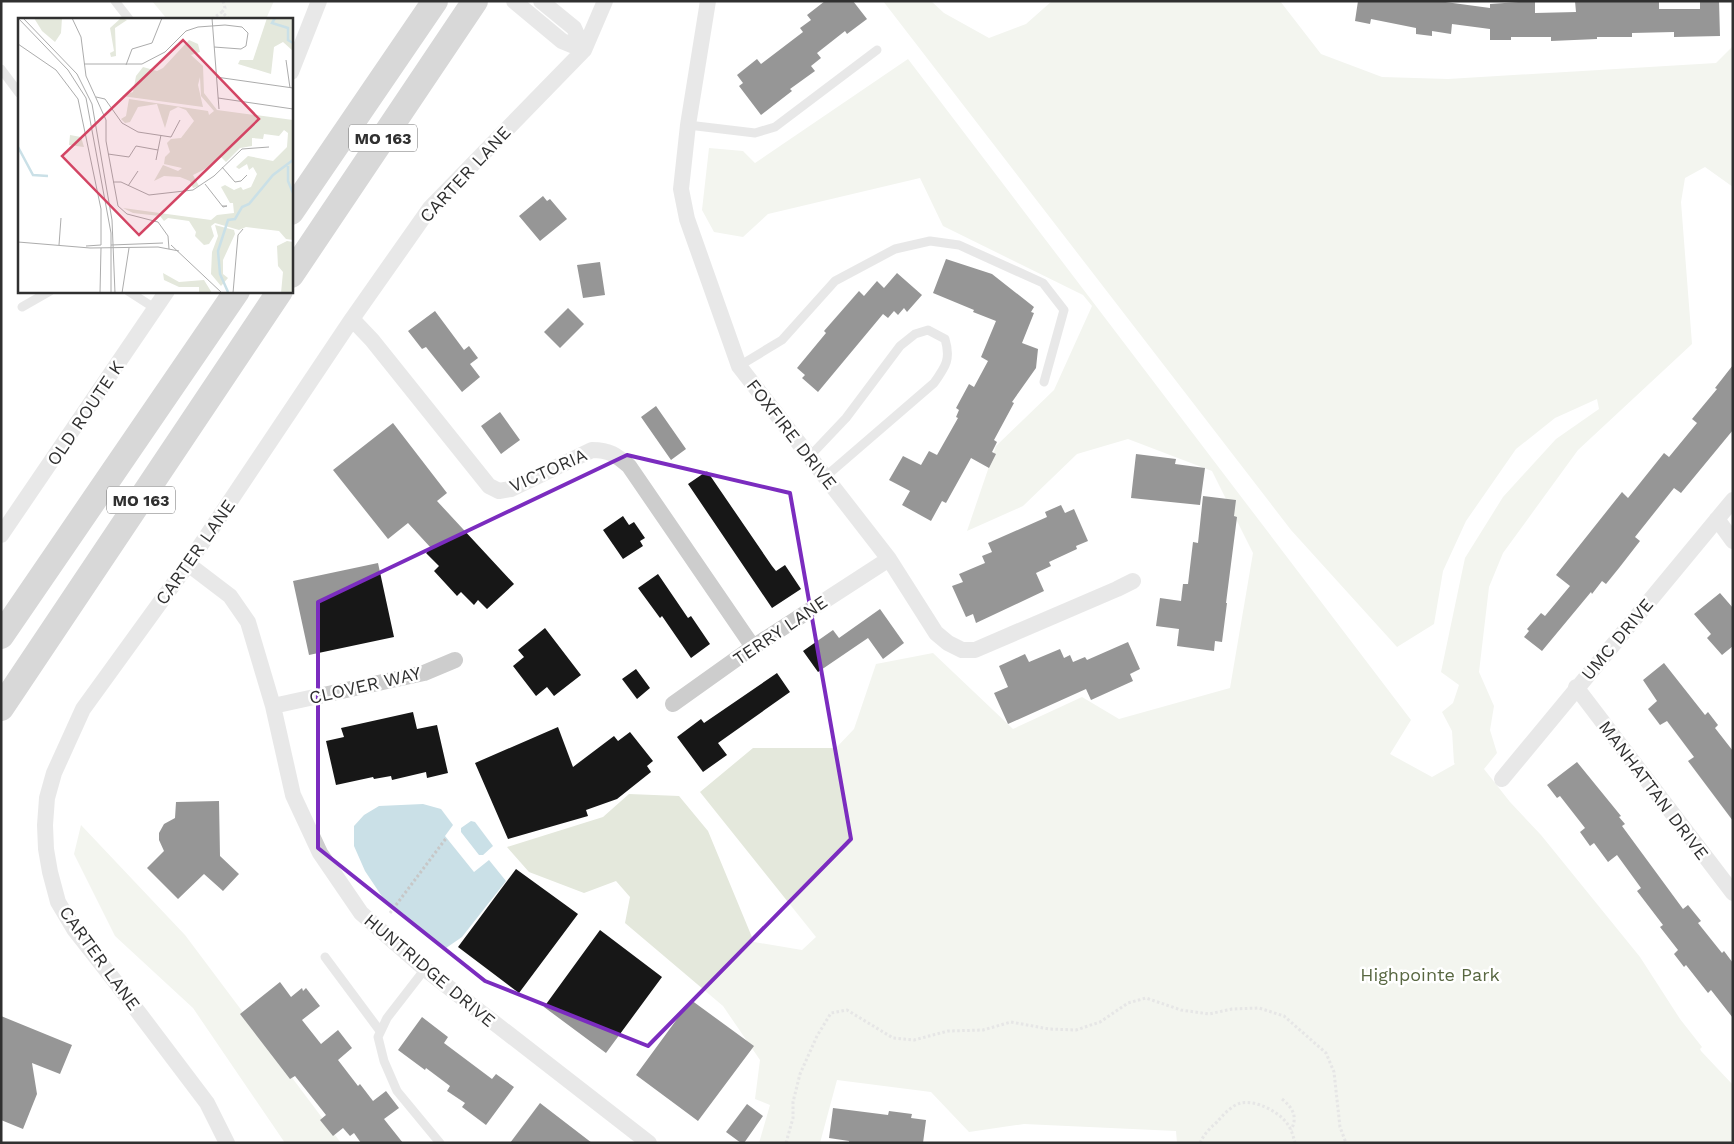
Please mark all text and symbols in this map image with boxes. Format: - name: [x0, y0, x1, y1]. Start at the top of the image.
- inset map: [18, 18, 292, 292]
- street label: CARTER LANE: [415, 122, 515, 226]
- road number: MO 163: [349, 125, 417, 152]
- street label: OLD ROUTE K: [42, 357, 128, 469]
- street label: FOXFIRE DRIVE: [743, 375, 841, 493]
- street label: VICTORIA: [506, 444, 590, 496]
- road number: MO 163: [107, 486, 175, 514]
- street label: CARTER LANE: [151, 495, 239, 609]
- street label: TERRY LANE: [729, 591, 831, 669]
- street label: UMC DRIVE: [1577, 594, 1657, 684]
- street label: CLOVER WAY: [307, 662, 424, 708]
- street label: MANHATTAN DRIVE: [1595, 716, 1713, 864]
- street label: CARTER LANE: [55, 902, 145, 1014]
- street label: HUNTRIDGE DRIVE: [360, 909, 500, 1031]
- park label: Highpointe Park: [1360, 964, 1500, 985]

